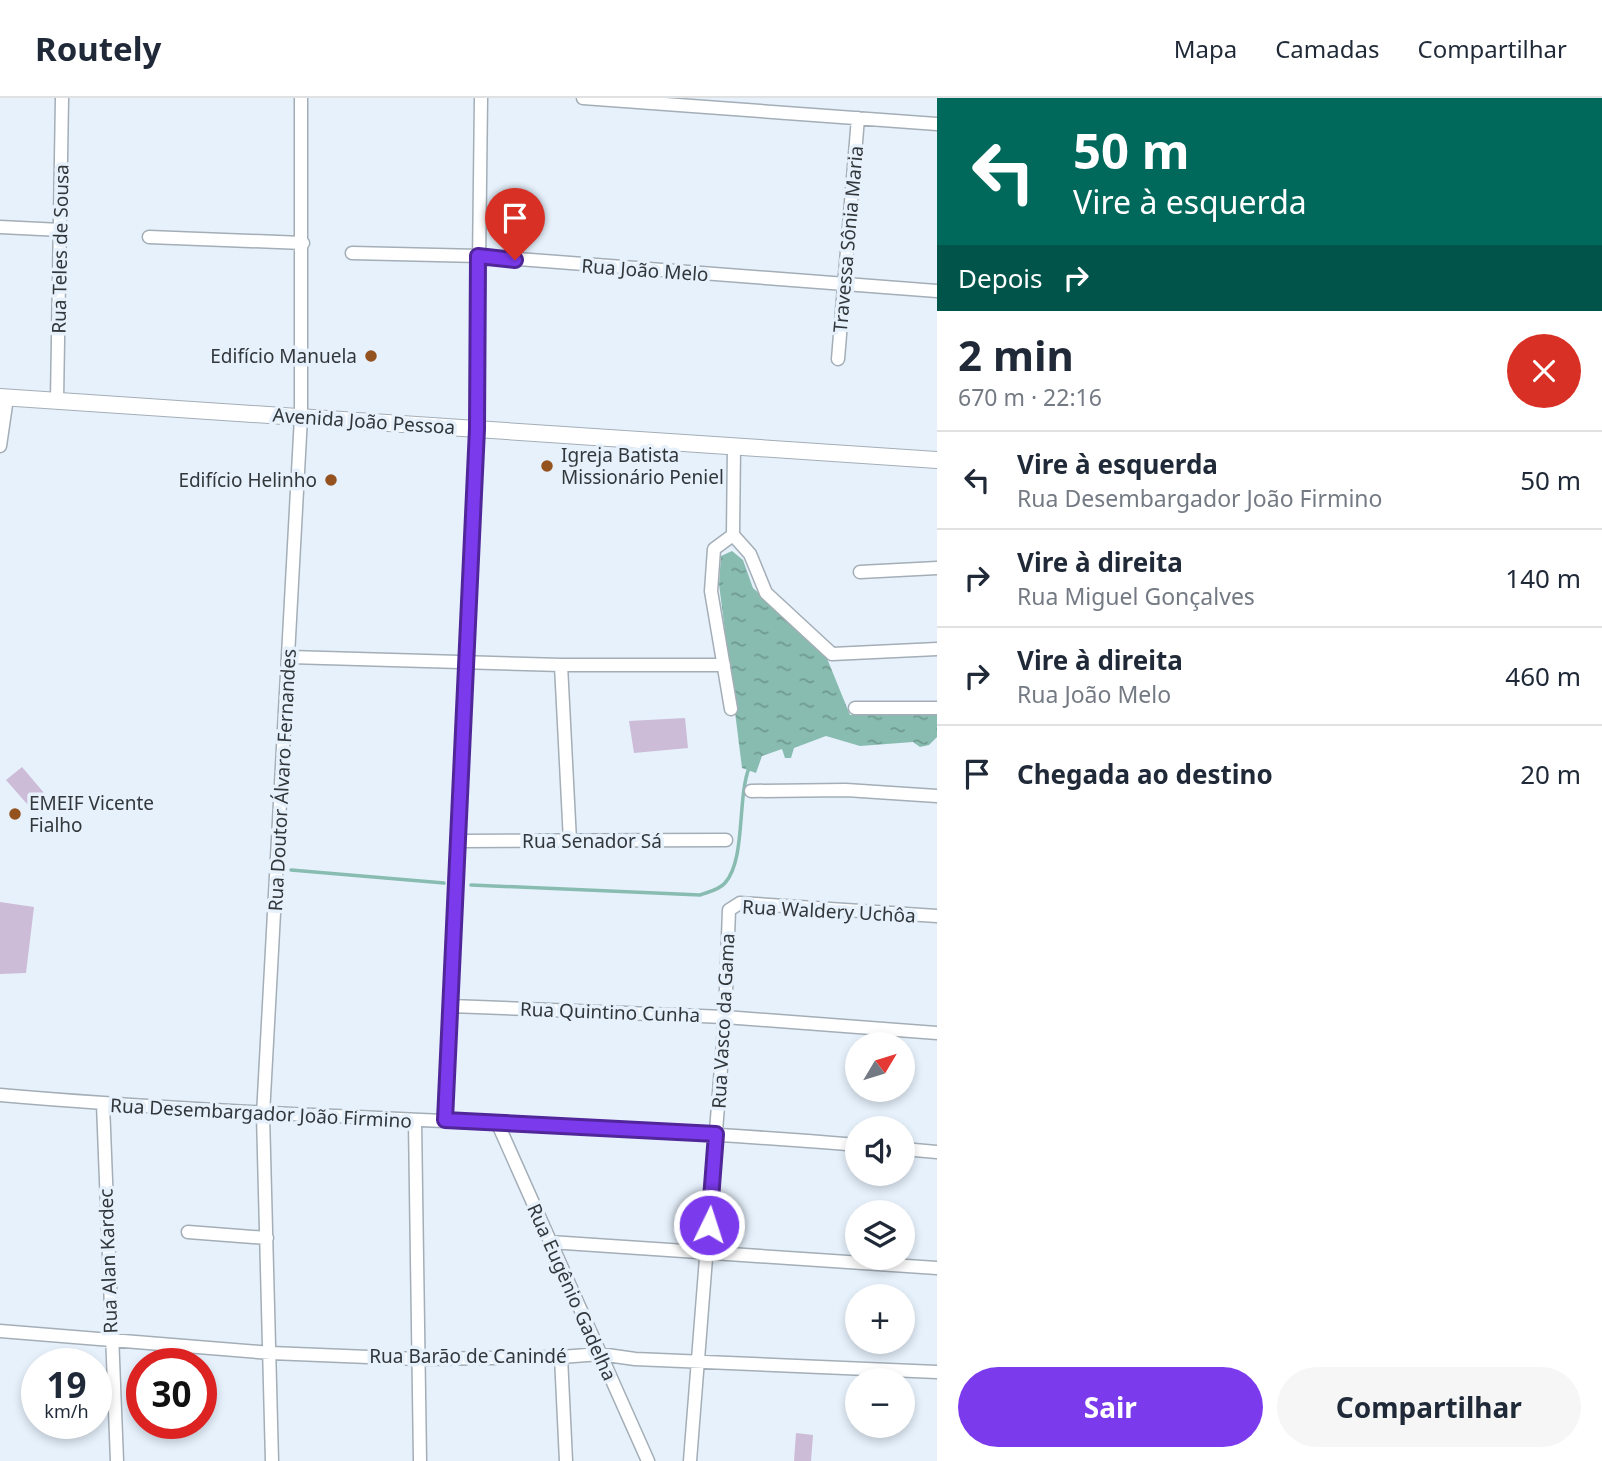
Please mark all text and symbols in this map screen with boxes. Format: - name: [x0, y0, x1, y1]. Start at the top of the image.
- text: Routely: [35, 26, 161, 71]
- text: Mapa: [1174, 32, 1237, 65]
- text: Camadas: [1275, 32, 1379, 65]
- text: Compartilhar: [1417, 32, 1567, 65]
- text: 50 m: [1073, 117, 1190, 183]
- icon: left: [958, 126, 1049, 217]
- street label: Travessa Sônia Maria: [827, 145, 869, 333]
- street label: Rua Teles de Sousa: [46, 164, 74, 334]
- text: Vire à esquerda: [1073, 180, 1307, 223]
- pin: [485, 188, 545, 260]
- icon: arrive: [496, 199, 534, 237]
- street label: Rua João Melo: [581, 253, 709, 287]
- icon: right: [1057, 259, 1095, 297]
- text: Depois: [958, 260, 1043, 296]
- text: 2 min: [958, 326, 1074, 383]
- button: close: [1507, 334, 1581, 408]
- place label: Edifício Manuela: [210, 343, 357, 369]
- marker: Edifício Manuela: [363, 348, 379, 364]
- text: 670 m · 22:16: [958, 381, 1102, 413]
- street label: Avenida João Pessoa: [272, 402, 456, 440]
- place label: Igreja Batista Missionário Peniel: [561, 442, 724, 490]
- text: Vire à esquerda: [1017, 446, 1218, 482]
- marker: Igreja Batista Missionário Peniel: [539, 458, 555, 474]
- icon: left: [958, 461, 996, 499]
- text: 50 m: [1520, 462, 1581, 498]
- place label: Edifício Helinho: [178, 467, 317, 493]
- marker: Edifício Helinho: [323, 472, 339, 488]
- text: Rua Desembargador João Firmino: [1017, 482, 1383, 514]
- text: Vire à direita: [1017, 544, 1183, 580]
- icon: right: [958, 559, 996, 597]
- text: 140 m: [1505, 560, 1581, 596]
- text: Rua Miguel Gonçalves: [1017, 580, 1255, 612]
- text: Vire à direita: [1017, 642, 1183, 678]
- street label: Rua Doutor Álvaro Fernandes: [262, 648, 302, 912]
- icon: right: [958, 657, 996, 695]
- text: 460 m: [1505, 658, 1581, 694]
- text: Rua João Melo: [1017, 678, 1171, 710]
- icon: arrive: [958, 755, 996, 793]
- text: Chegada ao destino: [1017, 756, 1273, 792]
- text: 20 m: [1520, 756, 1581, 792]
- place label: EMEIF Vicente Fialho: [29, 790, 154, 838]
- marker: EMEIF Vicente Fialho: [7, 806, 23, 822]
- street label: Rua Senador Sá: [522, 828, 662, 854]
- street label: Rua Waldery Uchôa: [742, 893, 916, 929]
- street label: Rua Vasco da Gama: [705, 933, 741, 1109]
- street label: Rua Quintino Cunha: [519, 996, 701, 1028]
- north arrow: [845, 1032, 915, 1102]
- map controls: [845, 1032, 915, 1438]
- street label: Rua Desembargador João Firmino: [110, 1092, 412, 1134]
- button: sound: [845, 1116, 915, 1186]
- street label: Rua Alan Kardec: [92, 1188, 124, 1334]
- position arrow: [672, 1188, 746, 1262]
- street label: Rua Eugênio Gadelha: [521, 1199, 623, 1385]
- button: layers: [845, 1200, 915, 1270]
- button: +: [845, 1284, 915, 1354]
- street label: Rua Barão de Canindé: [369, 1343, 567, 1369]
- speed limit sign: 30: [126, 1348, 217, 1439]
- text: 19: [46, 1361, 87, 1408]
- button: Sair: [958, 1367, 1263, 1447]
- button: Compartilhar: [1277, 1367, 1581, 1447]
- button: −: [845, 1368, 915, 1438]
- text: km/h: [44, 1399, 89, 1423]

